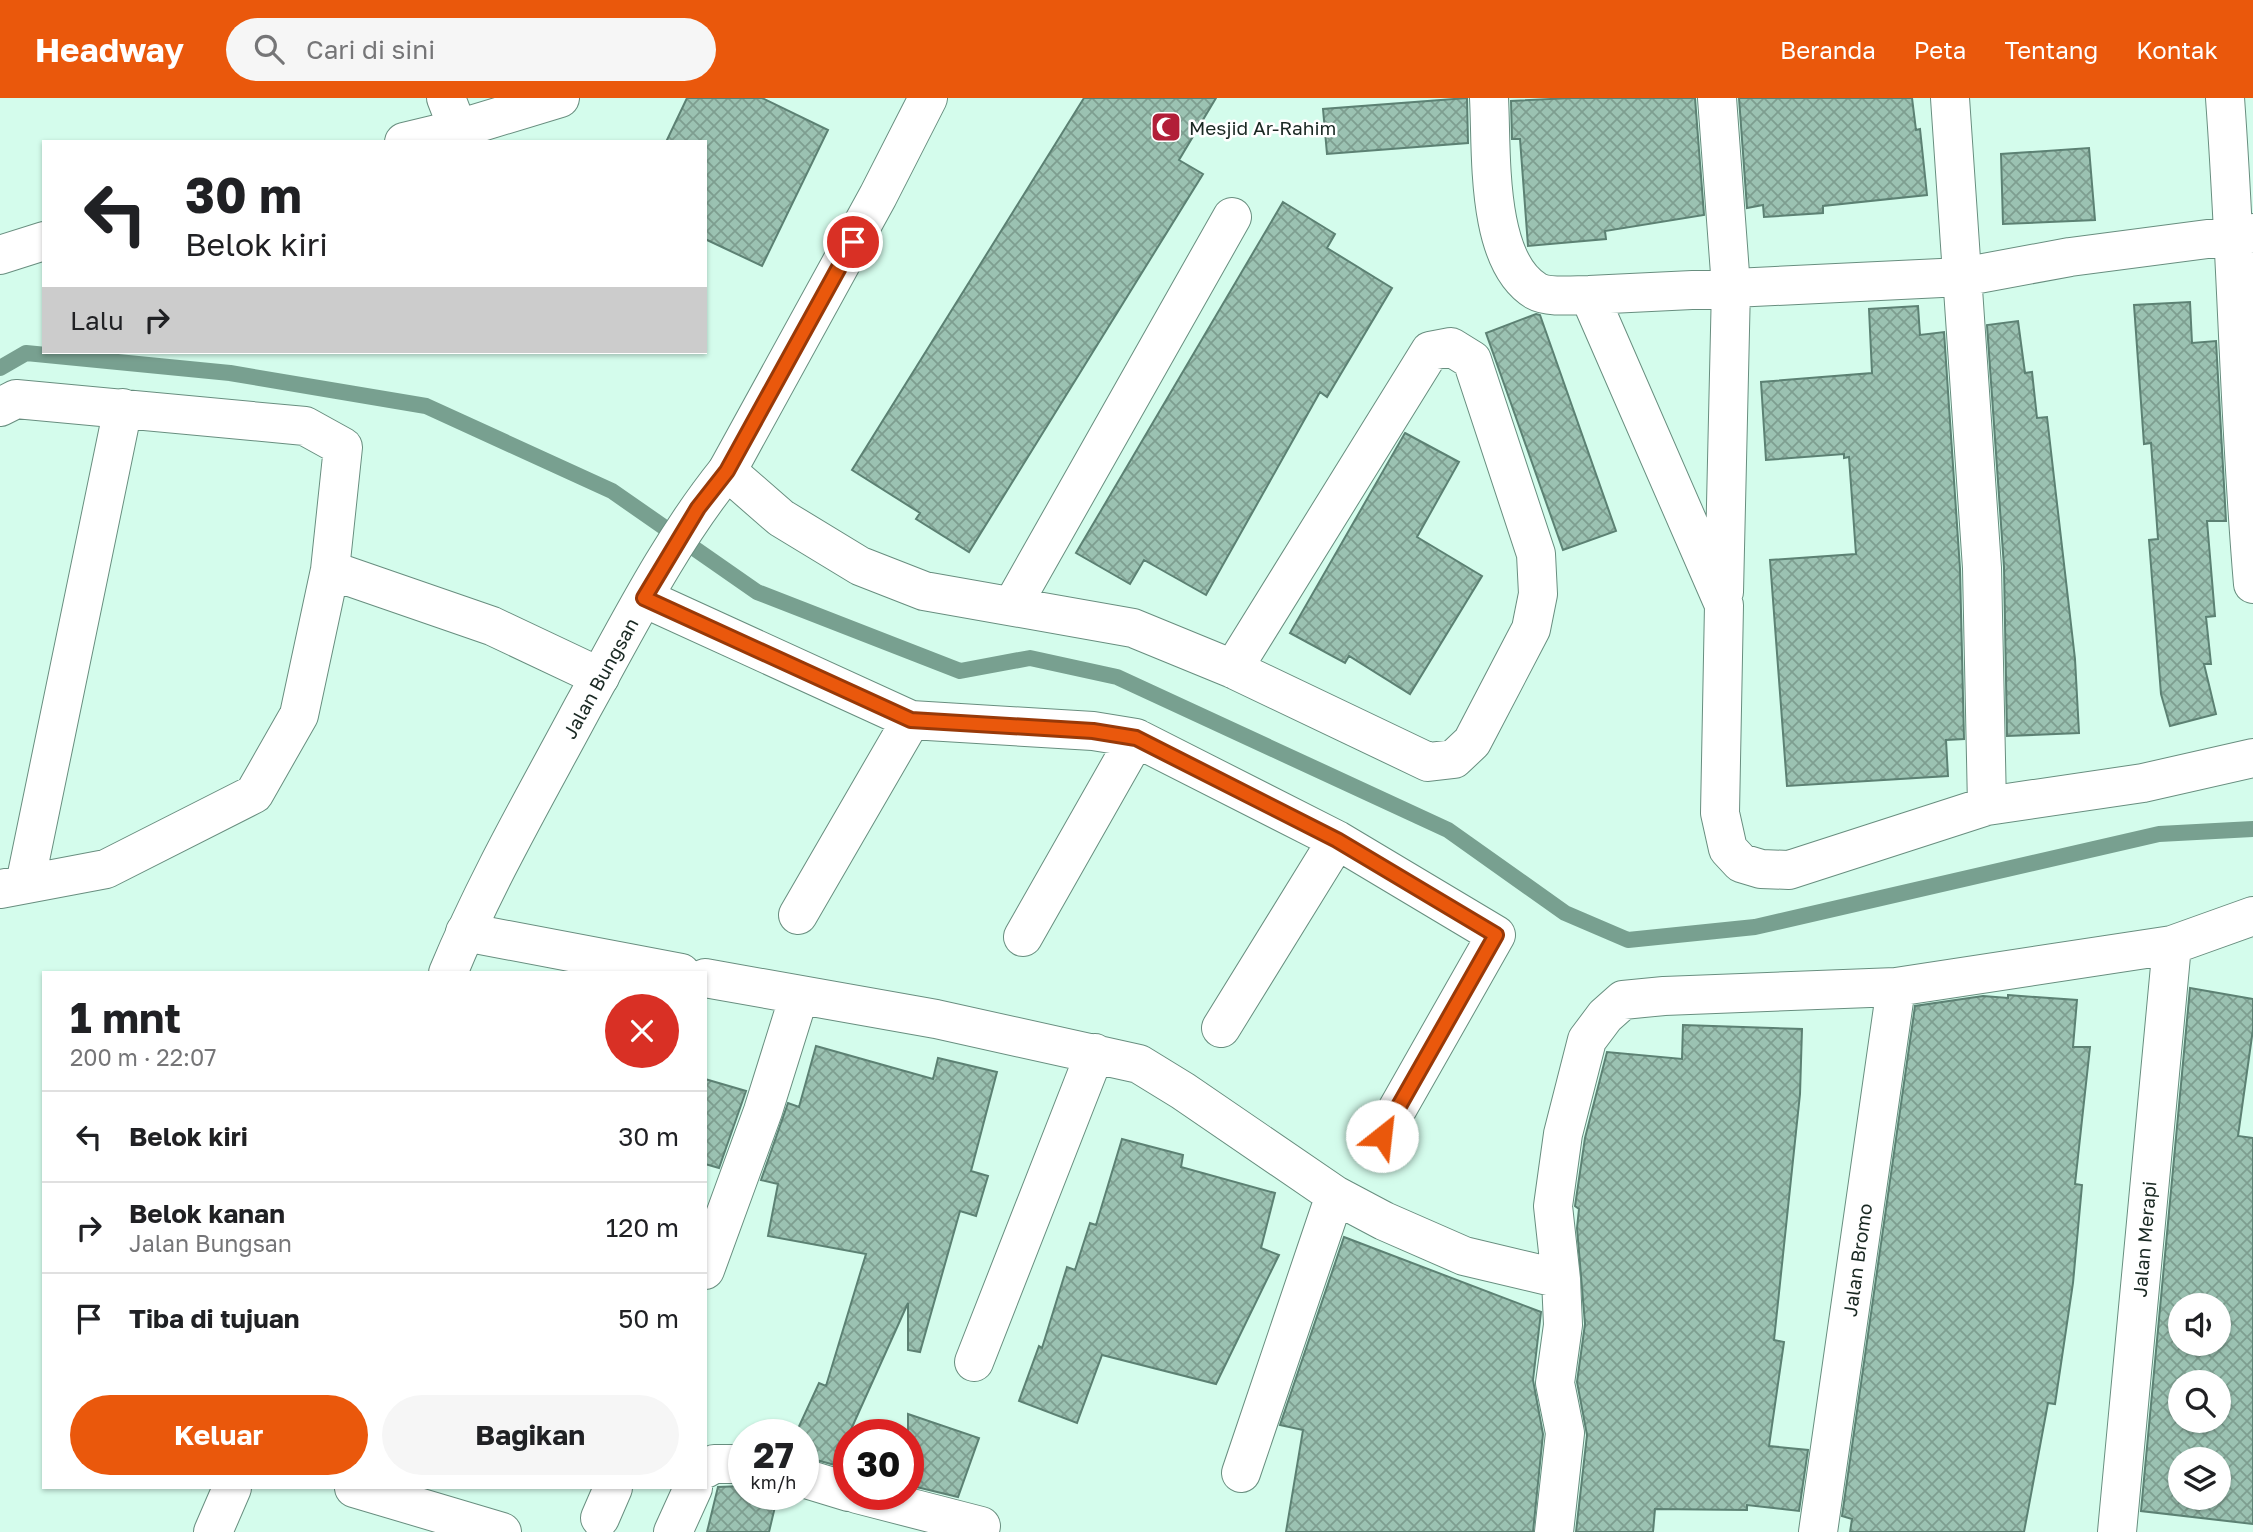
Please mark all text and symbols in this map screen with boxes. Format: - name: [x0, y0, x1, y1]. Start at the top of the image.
- search box: [226, 18, 716, 81]
- text: Headway: [35, 30, 184, 69]
- icon: search: [250, 30, 288, 68]
- text: Cari di sini: [306, 34, 435, 65]
- text: Beranda: [1780, 35, 1876, 64]
- text: Peta: [1914, 35, 1966, 64]
- text: Tentang: [2004, 35, 2098, 64]
- text: Kontak: [2136, 35, 2218, 64]
- mosque icon: Mesjid Ar-Rahim: [1149, 110, 1183, 144]
- place label: Mesjid Ar-Rahim: [1189, 116, 1336, 139]
- text: 30 m: [185, 165, 302, 224]
- icon: left: [70, 168, 161, 259]
- pin: [823, 212, 883, 272]
- icon: arrive: [834, 223, 872, 261]
- text: Belok kiri: [185, 225, 328, 263]
- icon: right: [138, 301, 176, 339]
- text: Lalu: [70, 305, 124, 336]
- street label: Jalan Bungsan: [557, 614, 643, 742]
- text: 1 mnt: [70, 992, 181, 1042]
- button: close: [605, 994, 679, 1068]
- text: 200 m · 22:07: [70, 1043, 216, 1071]
- position arrow: [1345, 1099, 1419, 1173]
- icon: left: [70, 1118, 108, 1156]
- text: Belok kiri: [129, 1121, 248, 1152]
- text: 30 m: [618, 1121, 679, 1152]
- street label: Jalan Merapi: [2127, 1180, 2161, 1298]
- text: Belok kanan: [129, 1198, 285, 1229]
- street label: Jalan Bromo: [1838, 1202, 1876, 1318]
- icon: right: [70, 1209, 108, 1247]
- text: 120 m: [606, 1212, 679, 1243]
- text: Jalan Bungsan: [129, 1229, 292, 1257]
- map controls: [2168, 1293, 2231, 1510]
- button: sound: [2168, 1293, 2231, 1356]
- icon: arrive: [70, 1300, 108, 1338]
- text: Tiba di tujuan: [129, 1303, 299, 1334]
- text: 50 m: [618, 1303, 679, 1334]
- button: search: [2168, 1370, 2231, 1433]
- button: Keluar: [70, 1395, 368, 1475]
- button: Bagikan: [382, 1395, 679, 1475]
- speed limit sign: 30: [833, 1419, 924, 1510]
- text: 27: [753, 1434, 794, 1476]
- button: layers: [2168, 1447, 2231, 1510]
- text: km/h: [751, 1471, 796, 1493]

